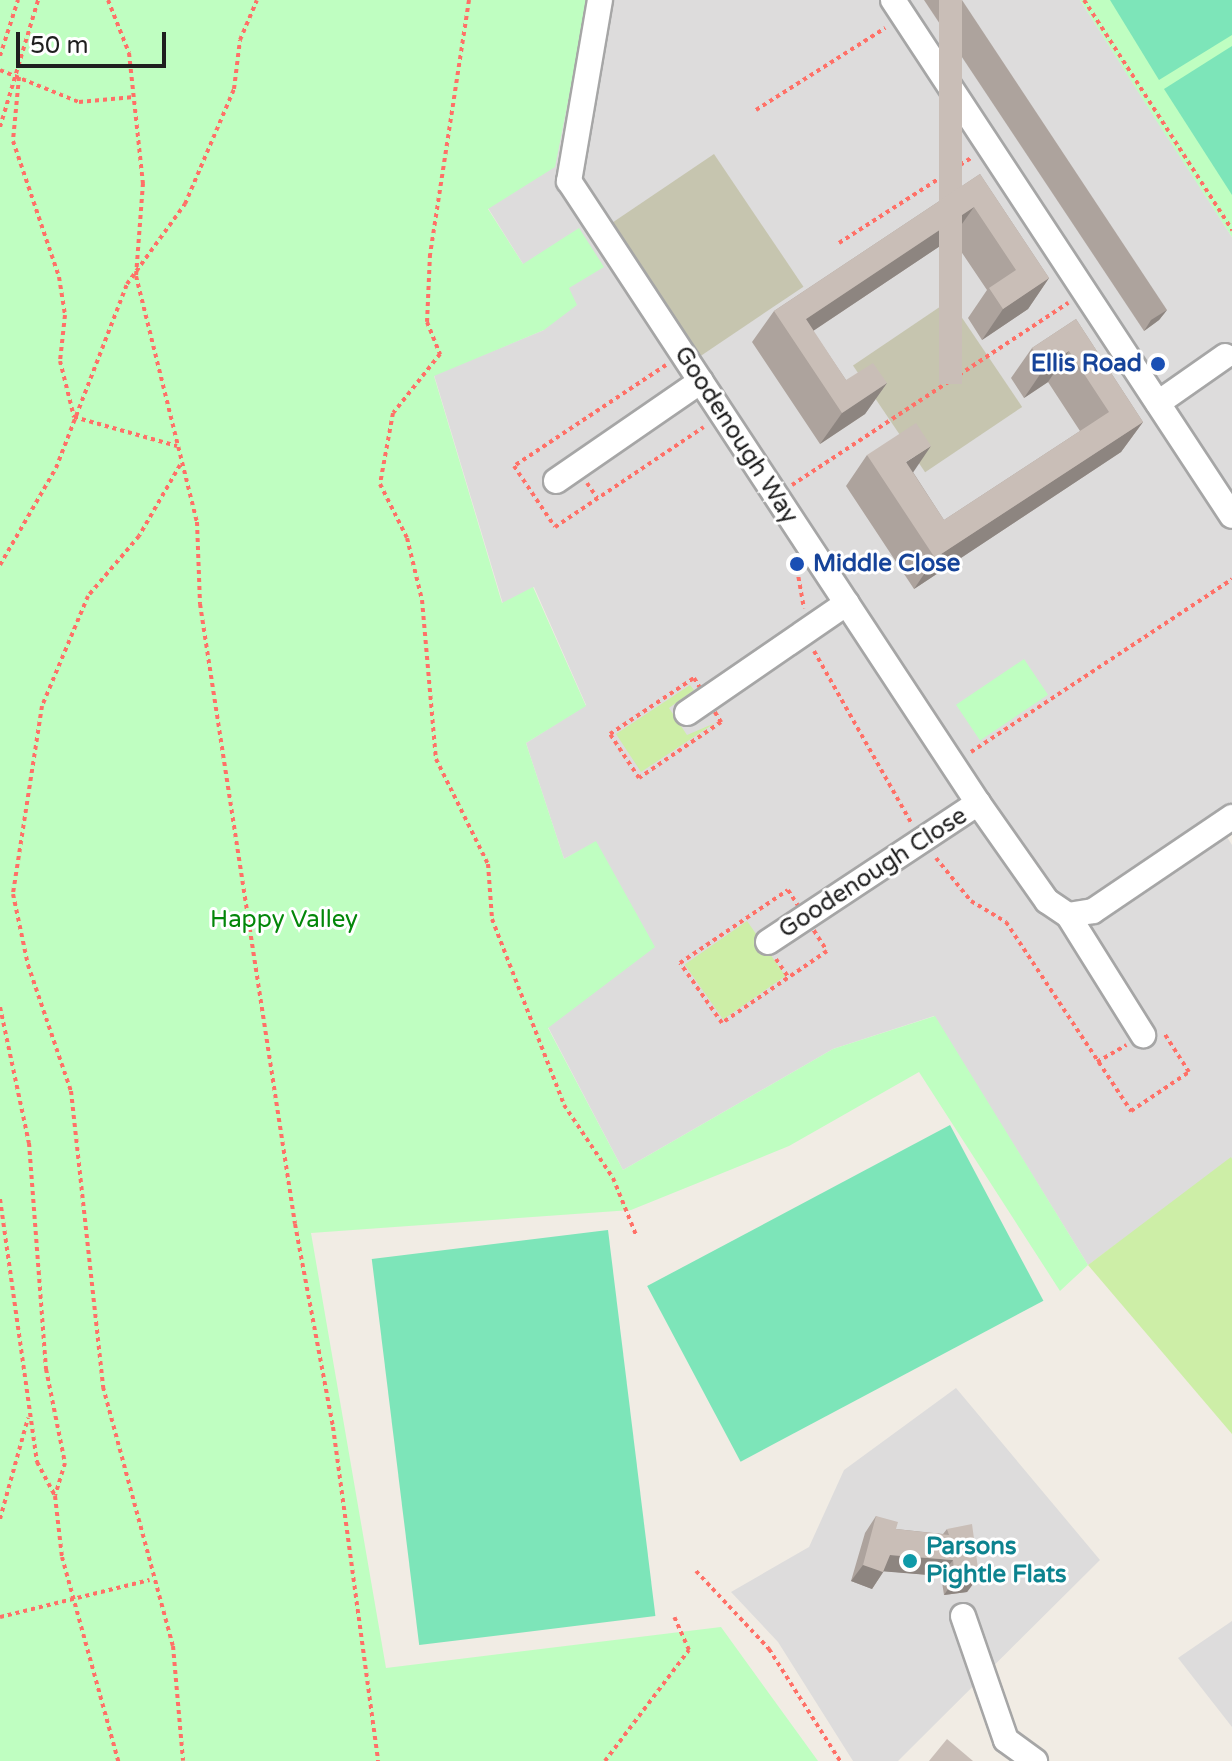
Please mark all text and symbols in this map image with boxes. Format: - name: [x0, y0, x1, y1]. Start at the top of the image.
- scale bar: [20, 16, 170, 66]
- text: 50 m: [30, 31, 88, 60]
- street label: Goodenough Way: [668, 341, 804, 529]
- place label: Ellis Road: [1031, 350, 1142, 378]
- marker: Ellis Road: [1149, 355, 1167, 373]
- place label: Middle Close: [813, 550, 960, 578]
- marker: Middle Close: [788, 555, 806, 573]
- street label: Goodenough Close: [774, 801, 972, 945]
- park label: Happy Valley: [210, 906, 358, 934]
- place label: Parsons Pightle Flats: [926, 1533, 1067, 1589]
- marker: Parsons Pightle Flats: [901, 1552, 919, 1570]

